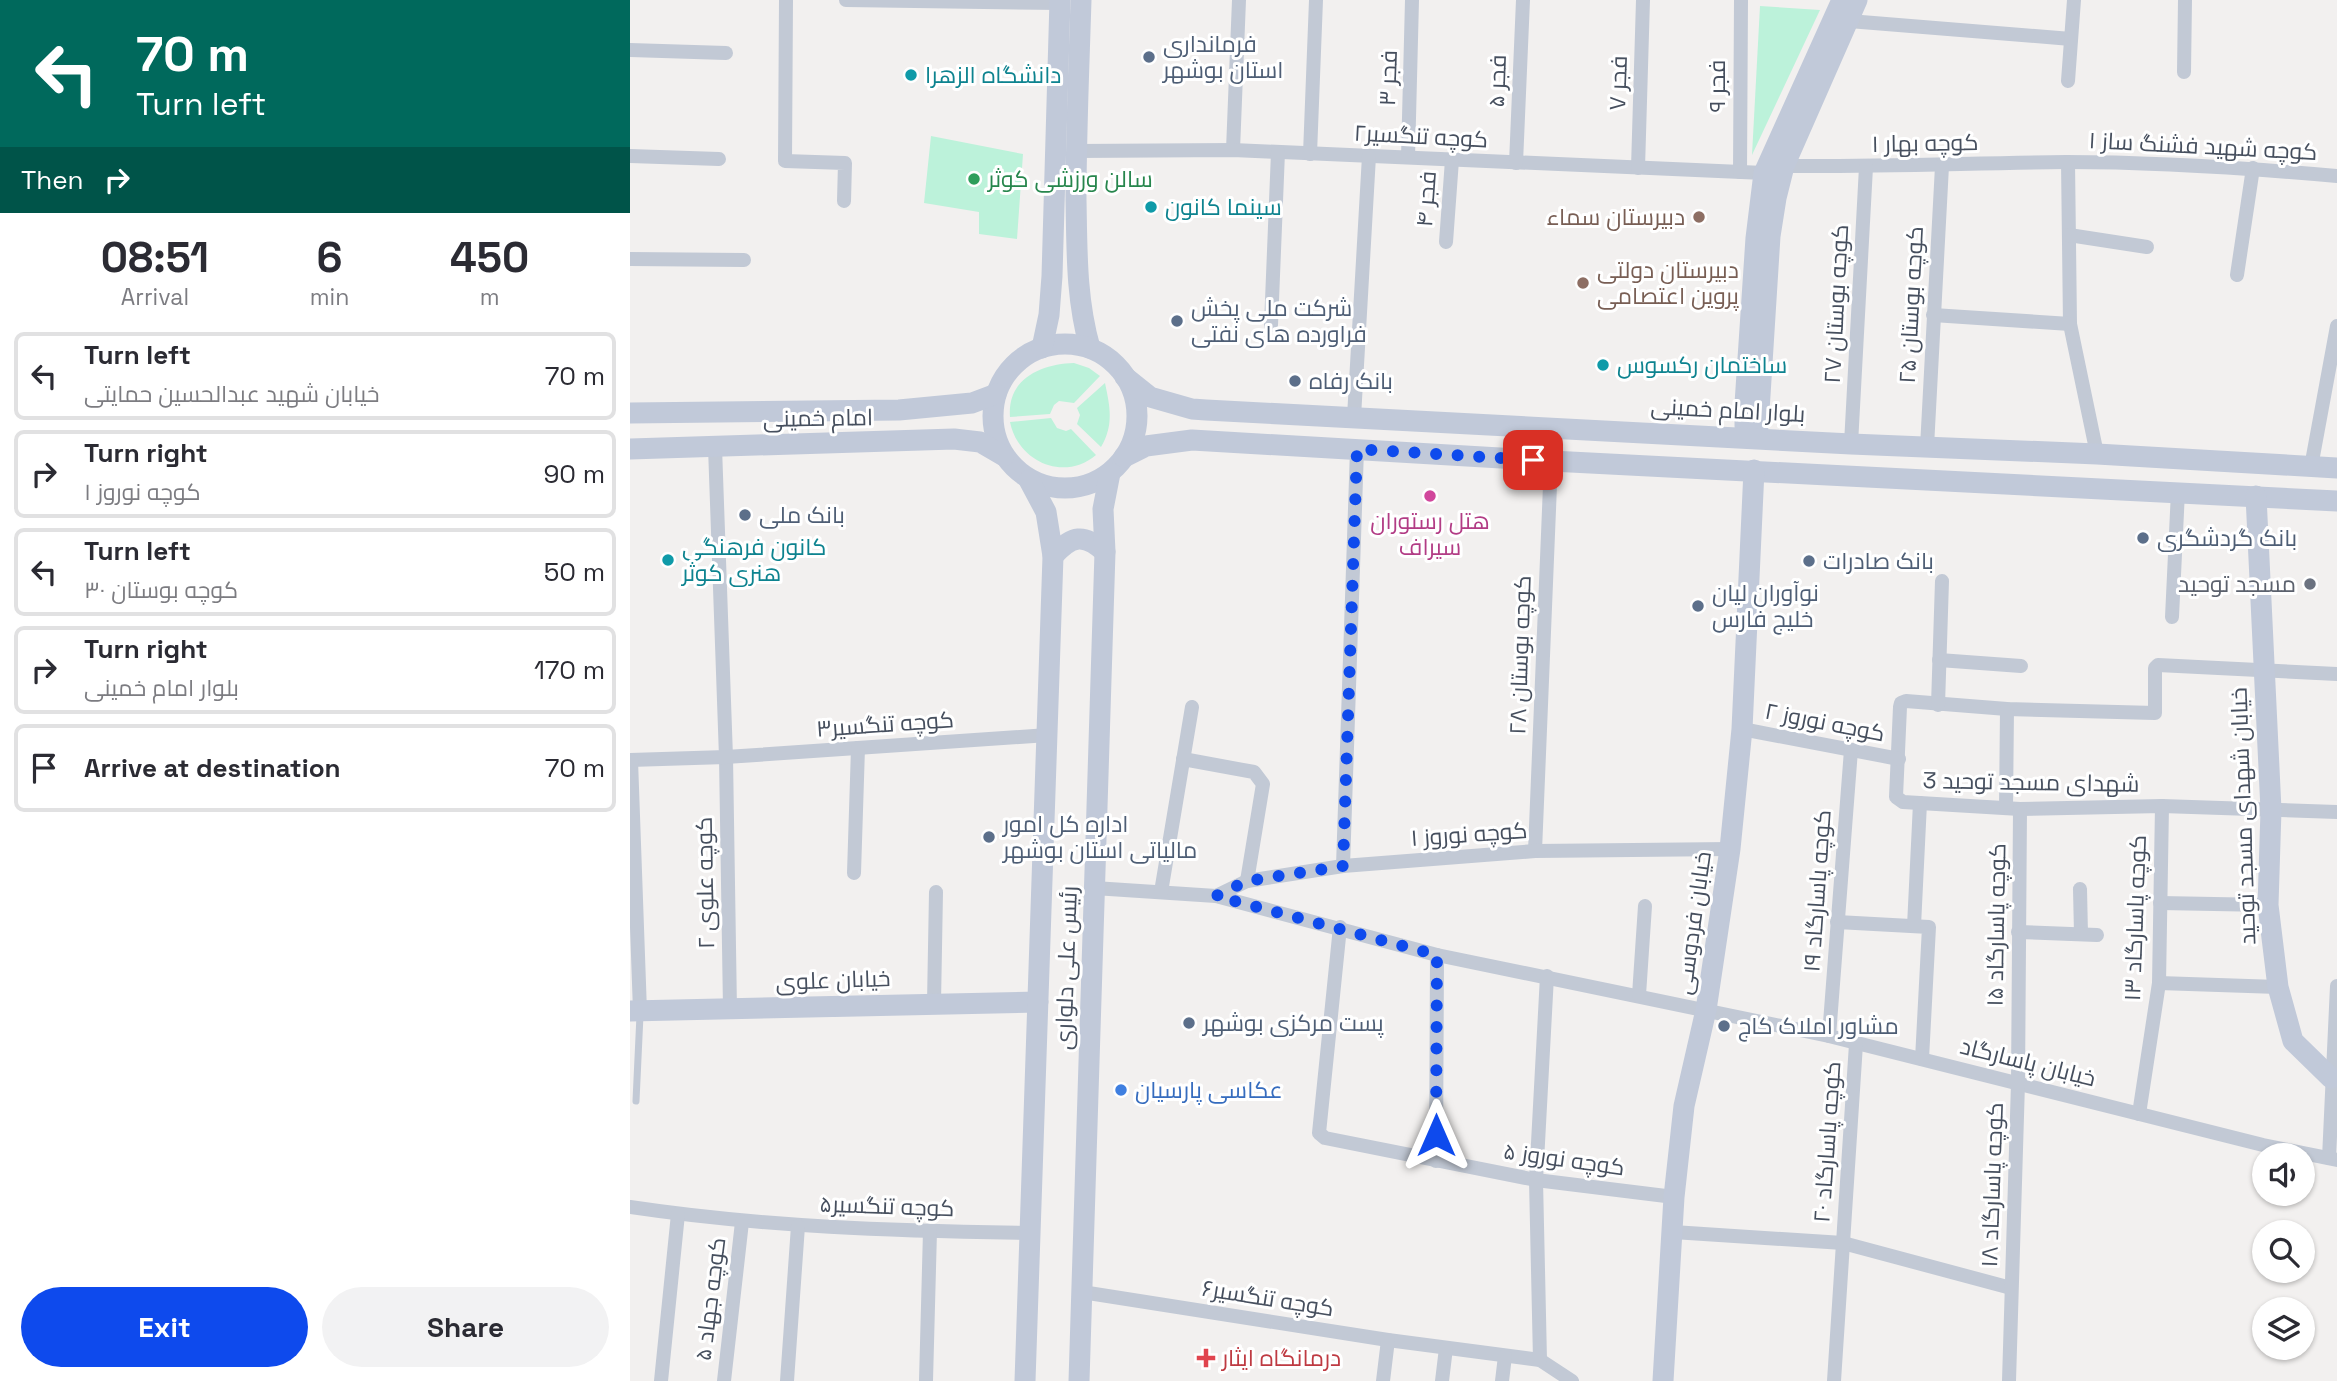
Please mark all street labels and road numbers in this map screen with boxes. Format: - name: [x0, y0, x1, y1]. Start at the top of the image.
- street label: فجر ۳: [1372, 49, 1404, 107]
- street label: فجر ۵: [1481, 54, 1513, 108]
- street label: فجر ۷: [1602, 55, 1634, 111]
- street label: فجر ۹: [1702, 60, 1732, 112]
- street label: کوچه تنگسیر۲: [1353, 118, 1489, 154]
- street label: کوچه شهید فشنگ ساز ۱: [2088, 125, 2318, 167]
- street label: کوچه بهار ۱: [1871, 127, 1979, 159]
- street label: فجر ۴: [1409, 170, 1443, 228]
- street label: کوچه بوستان ۲۷: [1817, 224, 1855, 384]
- street label: کوچه بوستان ۲۵: [1892, 226, 1930, 384]
- street label: بلوار امام خمینی: [1650, 391, 1806, 430]
- street label: امام خمینی: [763, 402, 873, 435]
- street label: کوچه بوستان ۲۸: [1502, 575, 1538, 735]
- street label: خیابان شهدای مسجد توحید: [2224, 687, 2262, 945]
- street label: کوچه نوروز ۲: [1762, 696, 1888, 748]
- street label: کوچه تنگسیر۳: [815, 704, 955, 744]
- street label: شهدای مسجد توحید 3: [1922, 765, 2140, 799]
- street label: کوچه پاسارگاد ۱۹: [1796, 809, 1838, 973]
- street label: کوچه نوروز ۱: [1410, 815, 1528, 853]
- street label: کوچه علوی ۲: [689, 817, 721, 949]
- street label: کوچه پاسارگاد ۱۳: [2117, 834, 2153, 1002]
- street label: کوچه پاسارگاد ۱۵: [1980, 843, 2012, 1007]
- street label: خیابان فردوسی: [1668, 849, 1718, 997]
- street label: رئیس علی دلواری: [1048, 886, 1084, 1050]
- street label: خیابان علوی: [775, 963, 891, 997]
- street label: خیابان پاسارگاد: [1957, 1031, 2099, 1093]
- street label: کوچه پاسارگاد ۲۰: [1806, 1060, 1848, 1224]
- street label: کوچه پاسارگاد ۱۸: [1974, 1102, 2010, 1268]
- street label: کوچه نوروز ۵: [1501, 1136, 1627, 1182]
- street label: کوچه تنگسیر۵: [819, 1189, 955, 1223]
- street label: کوچه جهاد ۵: [688, 1236, 732, 1362]
- street label: کوچه تنگسیر۶: [1200, 1273, 1336, 1323]

